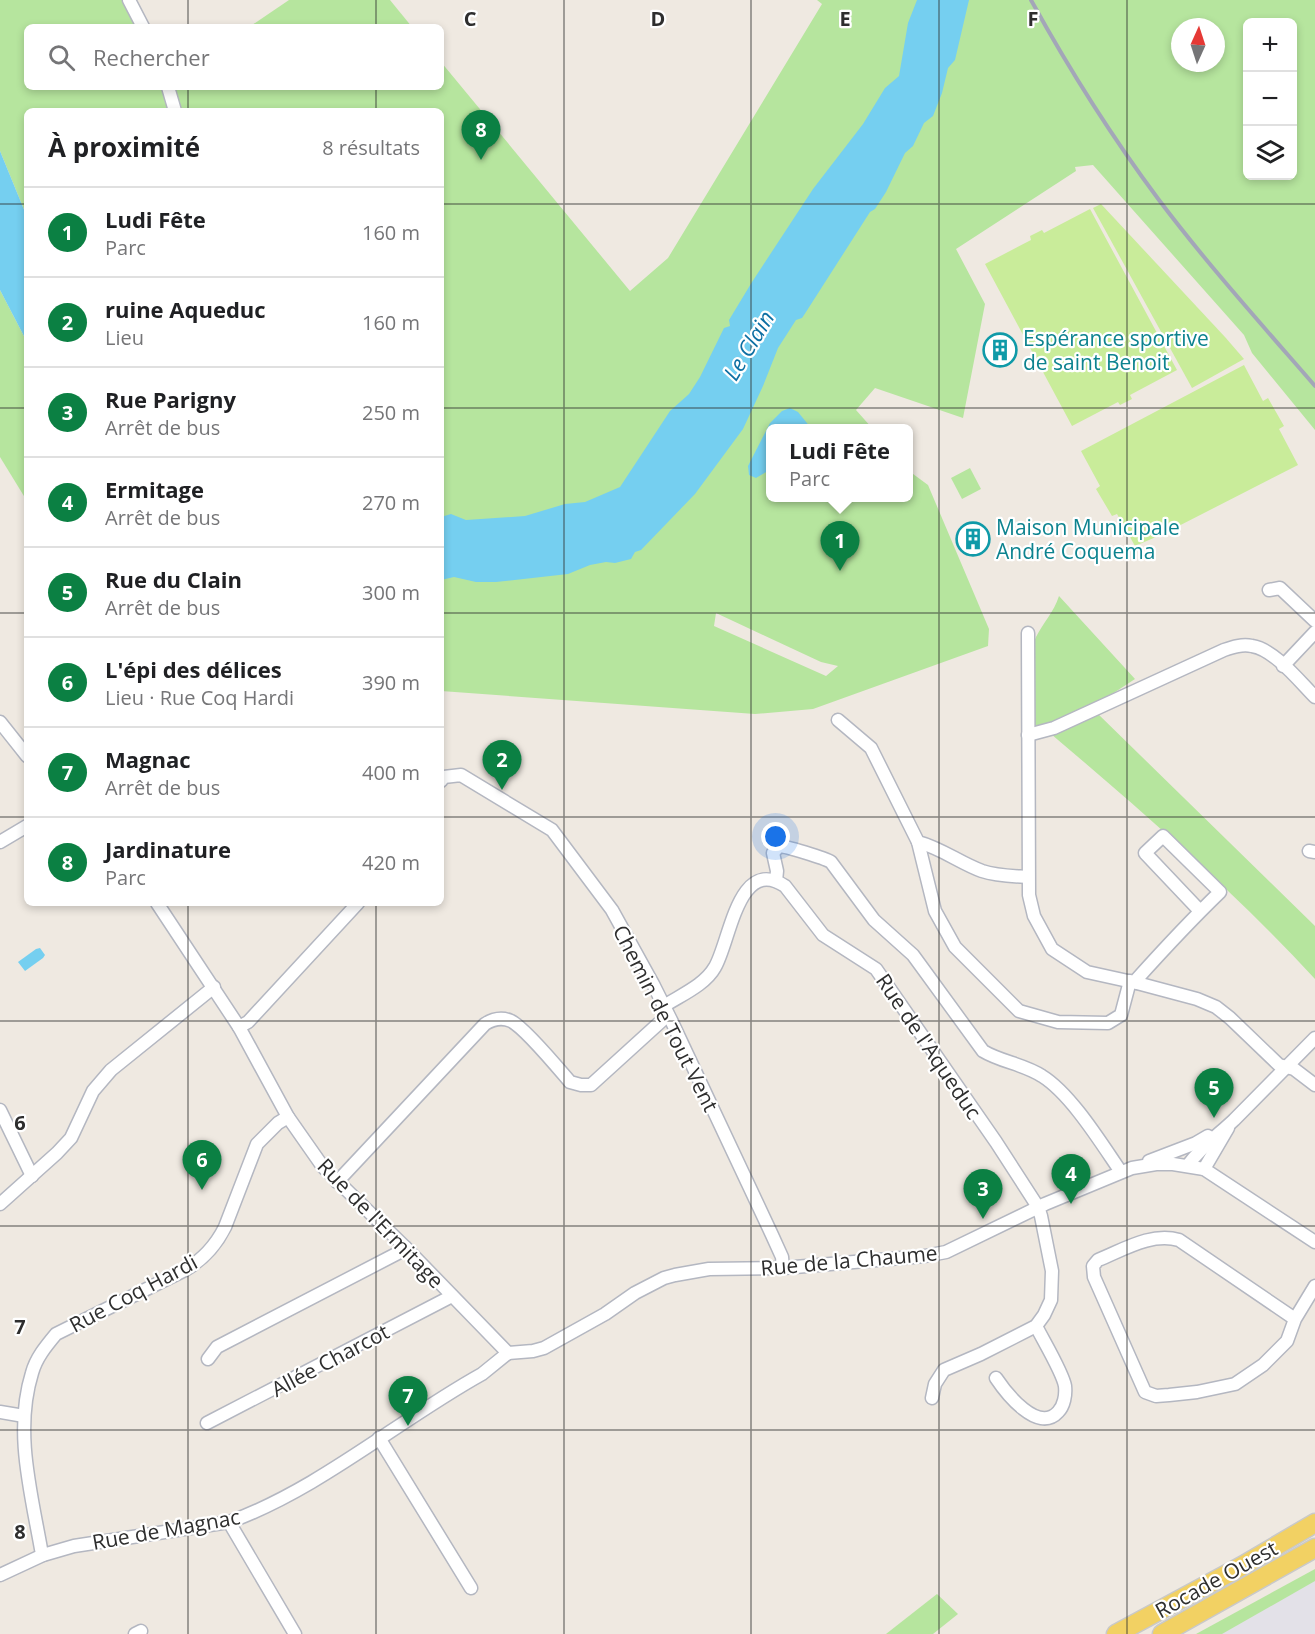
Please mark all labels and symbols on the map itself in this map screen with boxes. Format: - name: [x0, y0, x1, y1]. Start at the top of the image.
- text: C: [464, 5, 477, 32]
- text: D: [651, 5, 665, 32]
- text: E: [839, 5, 851, 32]
- text: F: [1028, 5, 1038, 32]
- north arrow: [1171, 18, 1225, 72]
- pin: 8: [462, 110, 500, 160]
- water label: Le Clain: [715, 305, 781, 385]
- place label: Espérance sportive de saint Benoit: [1023, 324, 1209, 376]
- building icon: Espérance sportive de saint Benoit: [982, 332, 1018, 368]
- place label: Maison Municipale André Coquema: [996, 513, 1180, 565]
- building icon: Maison Municipale André Coquema: [955, 521, 991, 557]
- pin: 1: [820, 522, 860, 571]
- pin: 2: [482, 740, 522, 790]
- your location: [761, 822, 790, 851]
- street label: Chemin de Tout Vent: [607, 920, 725, 1116]
- street label: Rue de l'Aqueduc: [870, 968, 988, 1124]
- pin: 5: [1194, 1068, 1234, 1118]
- text: 6: [14, 1109, 26, 1136]
- pin: 6: [182, 1140, 222, 1190]
- street label: Rue de l'Ermitage: [312, 1152, 450, 1294]
- pin: 4: [1052, 1154, 1090, 1204]
- pin: 3: [964, 1170, 1002, 1219]
- street label: Rue de la Chaume: [759, 1238, 939, 1282]
- street label: Rue Coq Hardi: [64, 1248, 202, 1338]
- text: 7: [14, 1313, 26, 1340]
- street label: Allée Charcot: [266, 1317, 394, 1403]
- pin: 7: [388, 1376, 428, 1426]
- street label: Rue de Magnac: [90, 1502, 242, 1556]
- text: 8: [14, 1518, 26, 1545]
- street label: Rocade Ouest: [1150, 1534, 1282, 1624]

